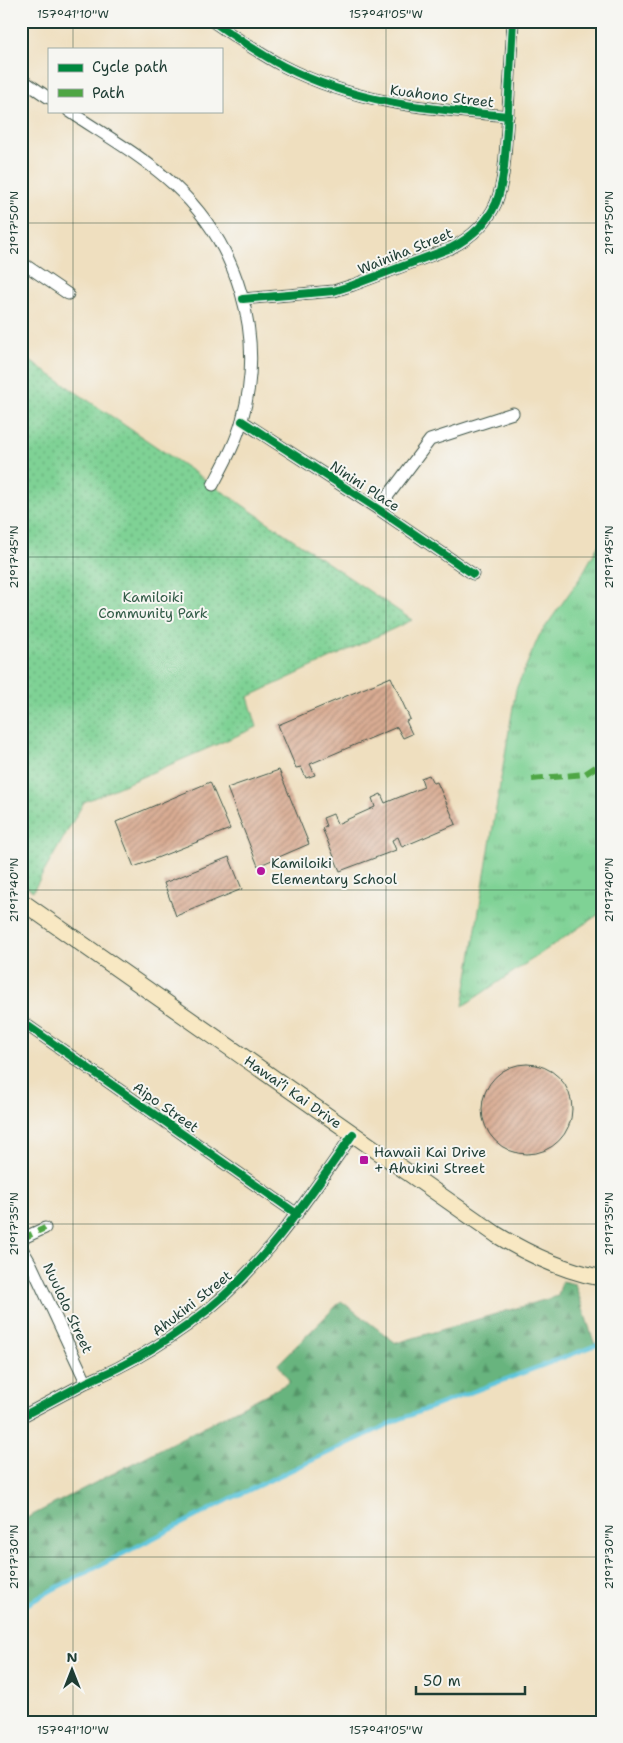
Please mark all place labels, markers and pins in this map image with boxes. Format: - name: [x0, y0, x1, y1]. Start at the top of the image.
- place label: Kamiloiki Elementary School: [271, 854, 398, 888]
- marker: Kamiloiki Elementary School: [255, 865, 267, 877]
- place label: Hawaii Kai Drive + Ahukini Street: [374, 1143, 486, 1177]
- marker: Hawaii Kai Drive + Ahukini Street: [358, 1154, 370, 1166]

